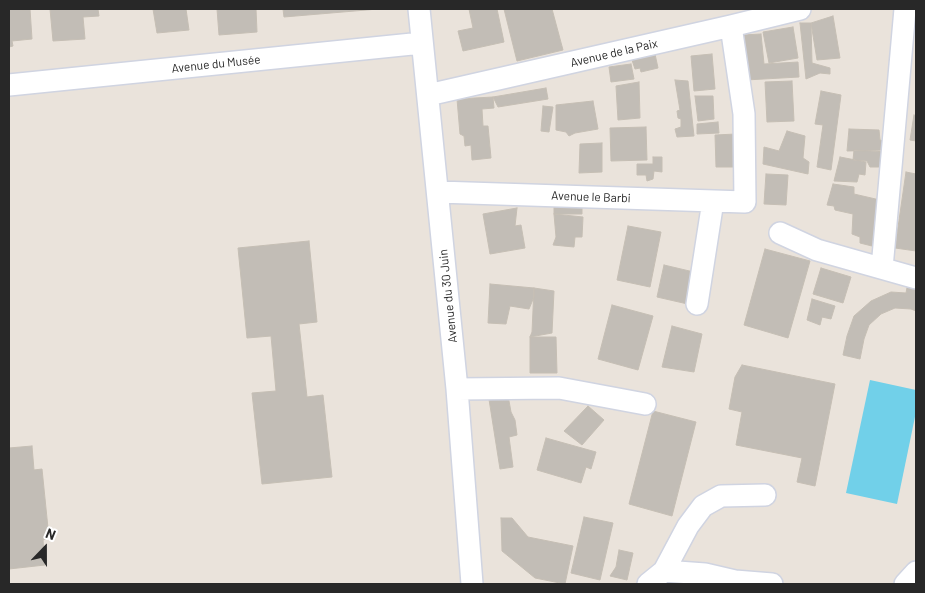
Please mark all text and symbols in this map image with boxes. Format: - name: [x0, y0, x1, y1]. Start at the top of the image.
- street label: Avenue de la Paix: [569, 36, 659, 70]
- street label: Avenue du Musée: [171, 52, 261, 76]
- street label: Avenue le Barbi: [551, 188, 631, 206]
- street label: Avenue du 30 Juin: [436, 248, 460, 344]
- north arrow: [20, 523, 70, 573]
- text: N: [43, 524, 58, 543]

